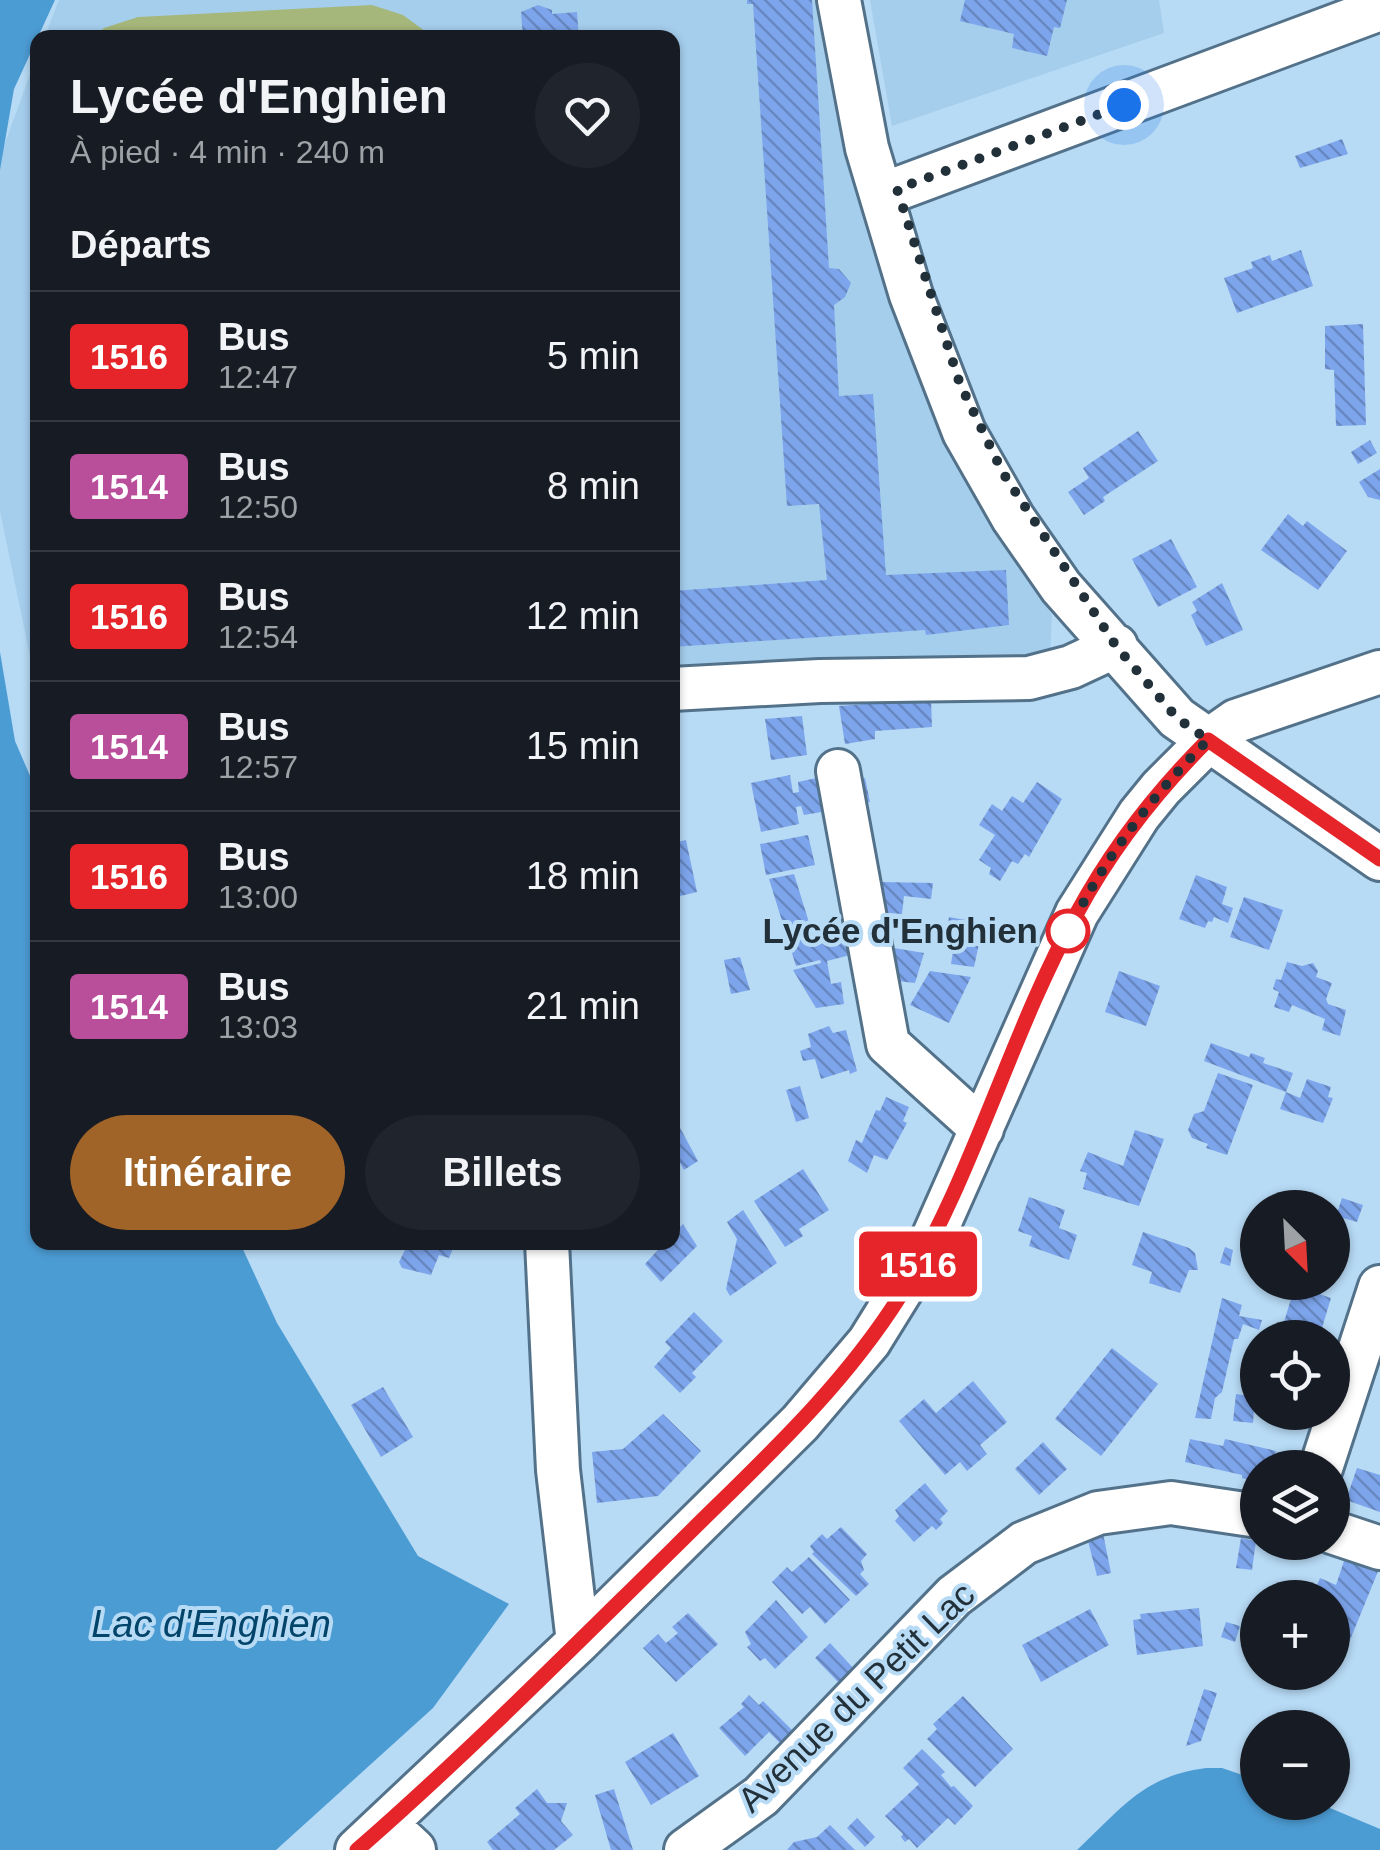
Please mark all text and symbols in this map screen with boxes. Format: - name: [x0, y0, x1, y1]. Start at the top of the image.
- button: heart: [535, 63, 640, 168]
- text: Lycée d'Enghien: [70, 70, 448, 123]
- your location: [1099, 80, 1149, 130]
- text: À pied · 4 min · 240 m: [70, 134, 385, 170]
- text: Départs: [70, 224, 212, 266]
- text: Bus: [218, 316, 290, 358]
- text: 5 min: [547, 335, 640, 377]
- text: 1516: [90, 337, 168, 376]
- text: 12:47: [218, 359, 298, 395]
- text: Bus: [218, 446, 290, 488]
- text: 8 min: [547, 465, 640, 507]
- text: 1514: [90, 467, 168, 506]
- text: 12:50: [218, 489, 298, 525]
- text: Bus: [218, 576, 290, 618]
- text: 12 min: [526, 595, 640, 637]
- text: 1516: [90, 597, 168, 636]
- text: 12:54: [218, 619, 298, 655]
- text: Bus: [218, 706, 290, 748]
- text: 15 min: [526, 725, 640, 767]
- text: 1514: [90, 727, 168, 766]
- text: 12:57: [218, 749, 298, 785]
- text: Bus: [218, 836, 290, 878]
- text: 18 min: [526, 855, 640, 897]
- text: 1516: [90, 857, 168, 896]
- text: 13:00: [218, 879, 298, 915]
- marker: Lycée d'Enghien: [1047, 910, 1089, 952]
- place label: Lycée d'Enghien: [763, 911, 1038, 950]
- text: Bus: [218, 966, 290, 1008]
- text: 21 min: [526, 985, 640, 1027]
- text: 1514: [90, 987, 168, 1026]
- text: 13:03: [218, 1009, 298, 1045]
- button: Itinéraire: [70, 1115, 345, 1230]
- button: Billets: [365, 1115, 640, 1230]
- north arrow: [1240, 1190, 1350, 1300]
- map controls: [1240, 1190, 1350, 1820]
- line badge: 1516: [848, 1232, 988, 1296]
- text: 1516: [879, 1245, 957, 1284]
- button: locate: [1240, 1320, 1350, 1430]
- button: layers: [1240, 1450, 1350, 1560]
- street label: Avenue du Petit Lac: [730, 1574, 982, 1819]
- button: +: [1240, 1580, 1350, 1690]
- water label: Lac d'Enghien: [91, 1603, 331, 1645]
- button: −: [1240, 1710, 1350, 1820]

